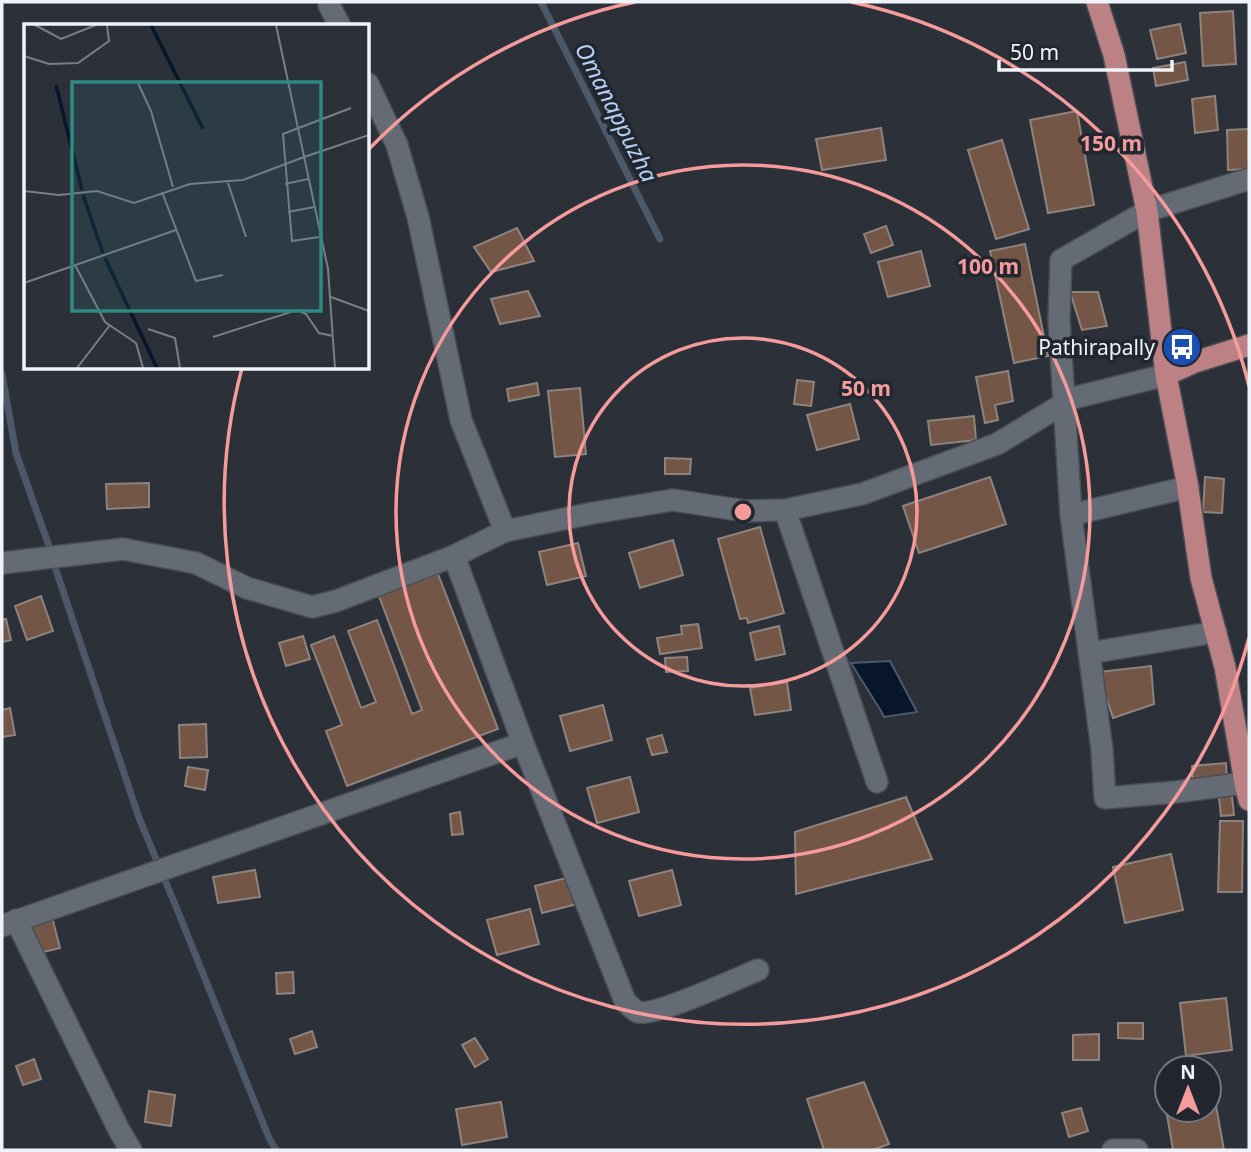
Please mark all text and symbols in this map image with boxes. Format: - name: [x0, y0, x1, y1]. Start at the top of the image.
- inset map: [24, 24, 369, 369]
- scale bar: [999, 28, 1172, 72]
- water label: Omanappuzha: [568, 37, 666, 187]
- text: 50 m: [1010, 38, 1059, 66]
- text: 150 m: [1080, 129, 1142, 157]
- text: 100 m: [957, 252, 1019, 280]
- bus stop icon: Pathirapally: [1161, 326, 1203, 368]
- place label: Pathirapally: [1038, 333, 1155, 361]
- text: 50 m: [841, 374, 891, 402]
- centre of rings: [731, 500, 755, 524]
- north arrow: [1153, 1054, 1223, 1124]
- text: N: [1180, 1059, 1196, 1085]

